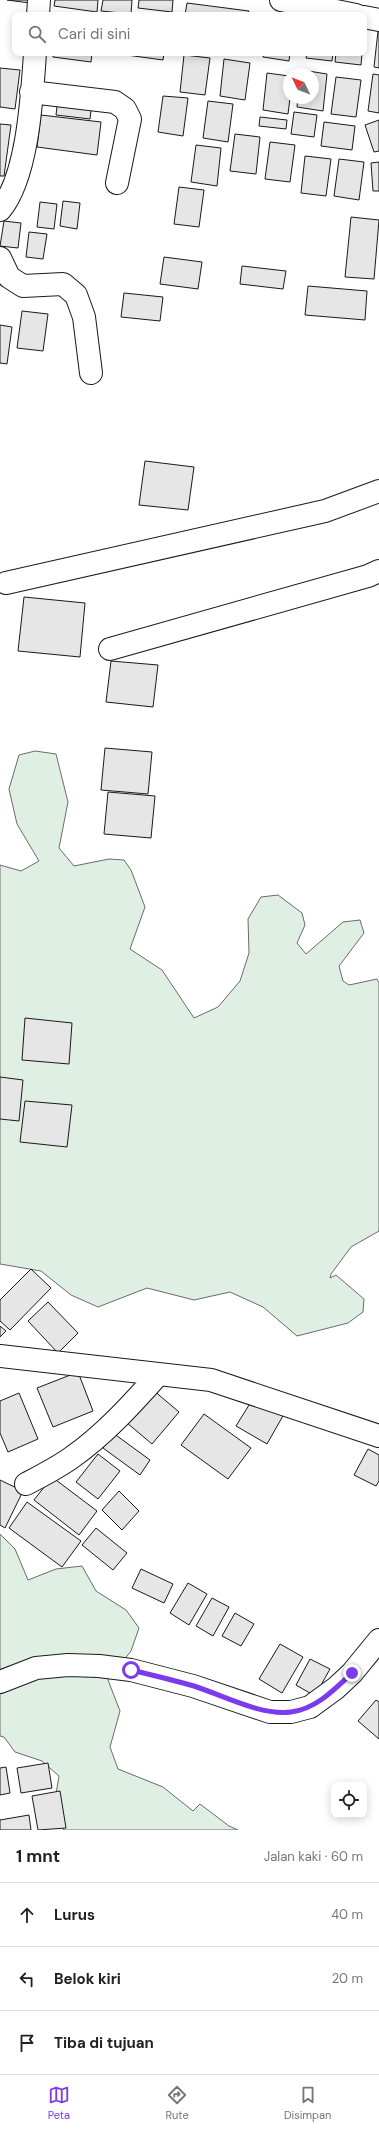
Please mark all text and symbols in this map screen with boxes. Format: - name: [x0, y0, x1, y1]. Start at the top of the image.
- search box: [12, 12, 367, 56]
- icon: search: [26, 23, 48, 45]
- text: Cari di sini: [58, 24, 130, 44]
- north arrow: [283, 68, 319, 104]
- route start: [122, 1661, 140, 1679]
- route end: [343, 1664, 361, 1682]
- map controls: [331, 1782, 367, 1818]
- button: locate: [331, 1782, 367, 1818]
- text: 1 mnt: [16, 1845, 60, 1867]
- text: Jalan kaki · 60 m: [264, 1848, 363, 1865]
- icon: ahead: [16, 1904, 38, 1926]
- text: Lurus: [54, 1905, 95, 1925]
- text: 40 m: [331, 1906, 363, 1923]
- icon: left: [16, 1968, 38, 1990]
- text: Belok kiri: [54, 1969, 121, 1989]
- text: 20 m: [332, 1970, 363, 1987]
- icon: arrive: [16, 2032, 38, 2054]
- text: Tiba di tujuan: [54, 2033, 154, 2053]
- tab: Peta: [48, 2084, 70, 2122]
- tab: Rute: [165, 2084, 189, 2122]
- tab: Disimpan: [284, 2084, 331, 2122]

